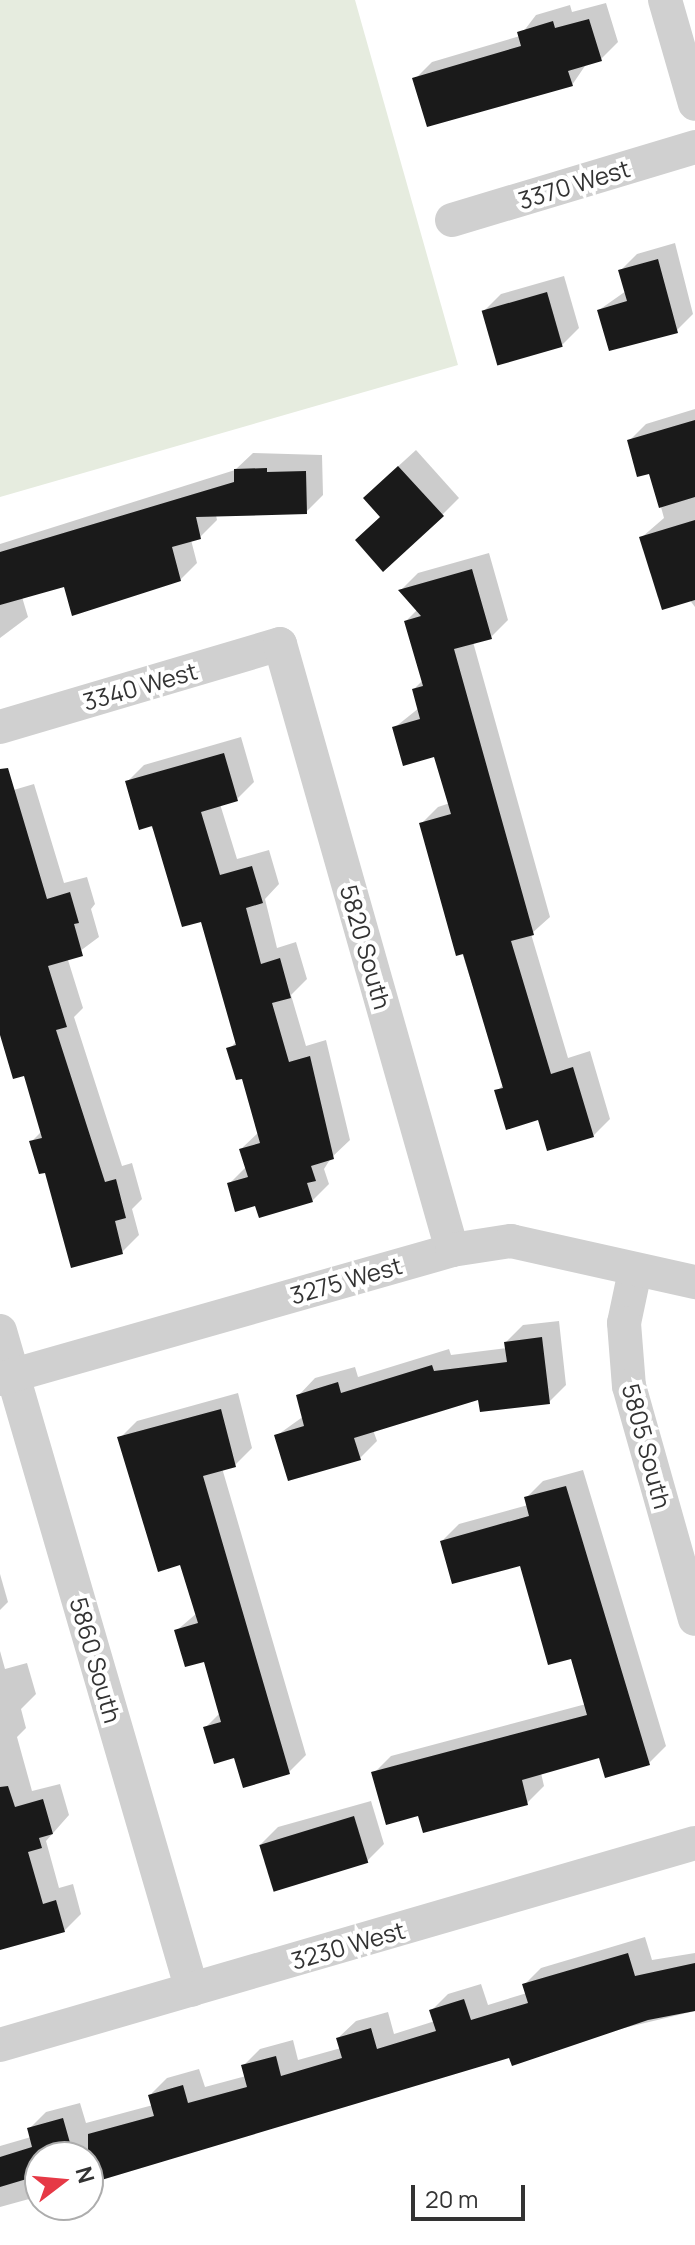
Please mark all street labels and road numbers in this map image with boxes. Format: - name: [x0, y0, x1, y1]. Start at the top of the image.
- street label: 3370 West: [515, 153, 633, 215]
- street label: 3340 West: [80, 656, 200, 716]
- street label: 5820 South: [335, 881, 397, 1013]
- street label: 3275 West: [287, 1250, 405, 1310]
- street label: 5805 South: [616, 1380, 678, 1512]
- street label: 5860 South: [64, 1594, 128, 1726]
- street label: 3230 West: [288, 1915, 408, 1975]

